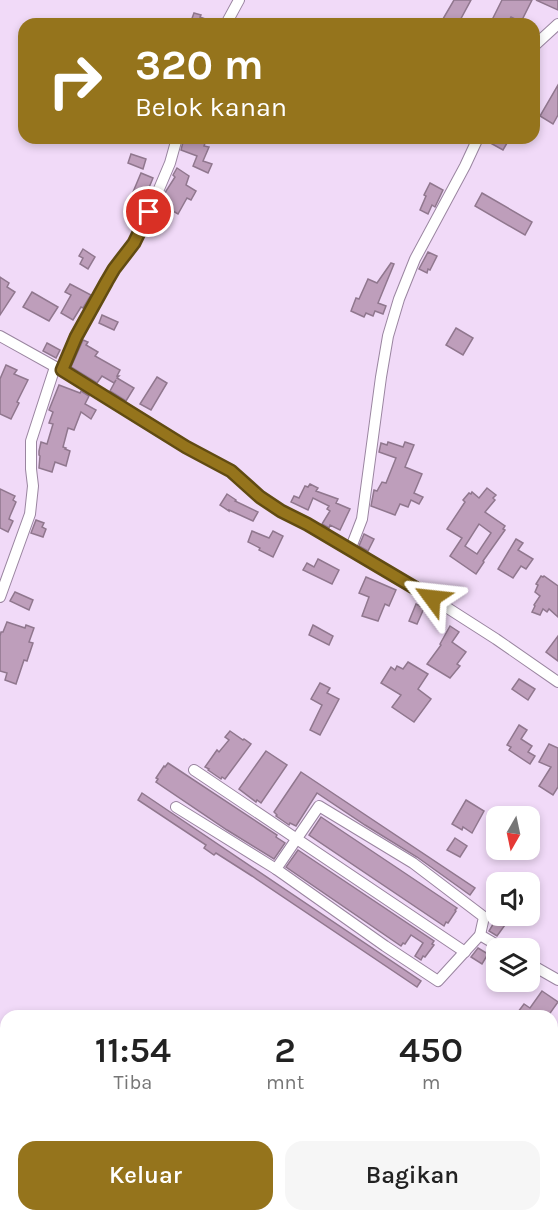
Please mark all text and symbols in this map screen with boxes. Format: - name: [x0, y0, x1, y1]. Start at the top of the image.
- text: 320 m: [135, 40, 264, 90]
- icon: right: [36, 42, 114, 120]
- text: Belok kanan: [135, 91, 287, 123]
- pin: [123, 186, 174, 237]
- icon: arrive: [132, 195, 165, 228]
- position arrow: [400, 566, 464, 630]
- north arrow: [486, 806, 540, 860]
- map controls: [486, 806, 540, 992]
- button: sound: [486, 872, 540, 926]
- button: layers: [486, 938, 540, 992]
- text: 11:54: [95, 1029, 171, 1071]
- text: 2: [274, 1029, 296, 1071]
- text: 450: [399, 1029, 463, 1071]
- text: Tiba: [114, 1071, 152, 1094]
- text: mnt: [266, 1071, 304, 1094]
- text: m: [422, 1071, 440, 1094]
- button: Keluar: [18, 1141, 273, 1210]
- button: Bagikan: [285, 1141, 540, 1210]

